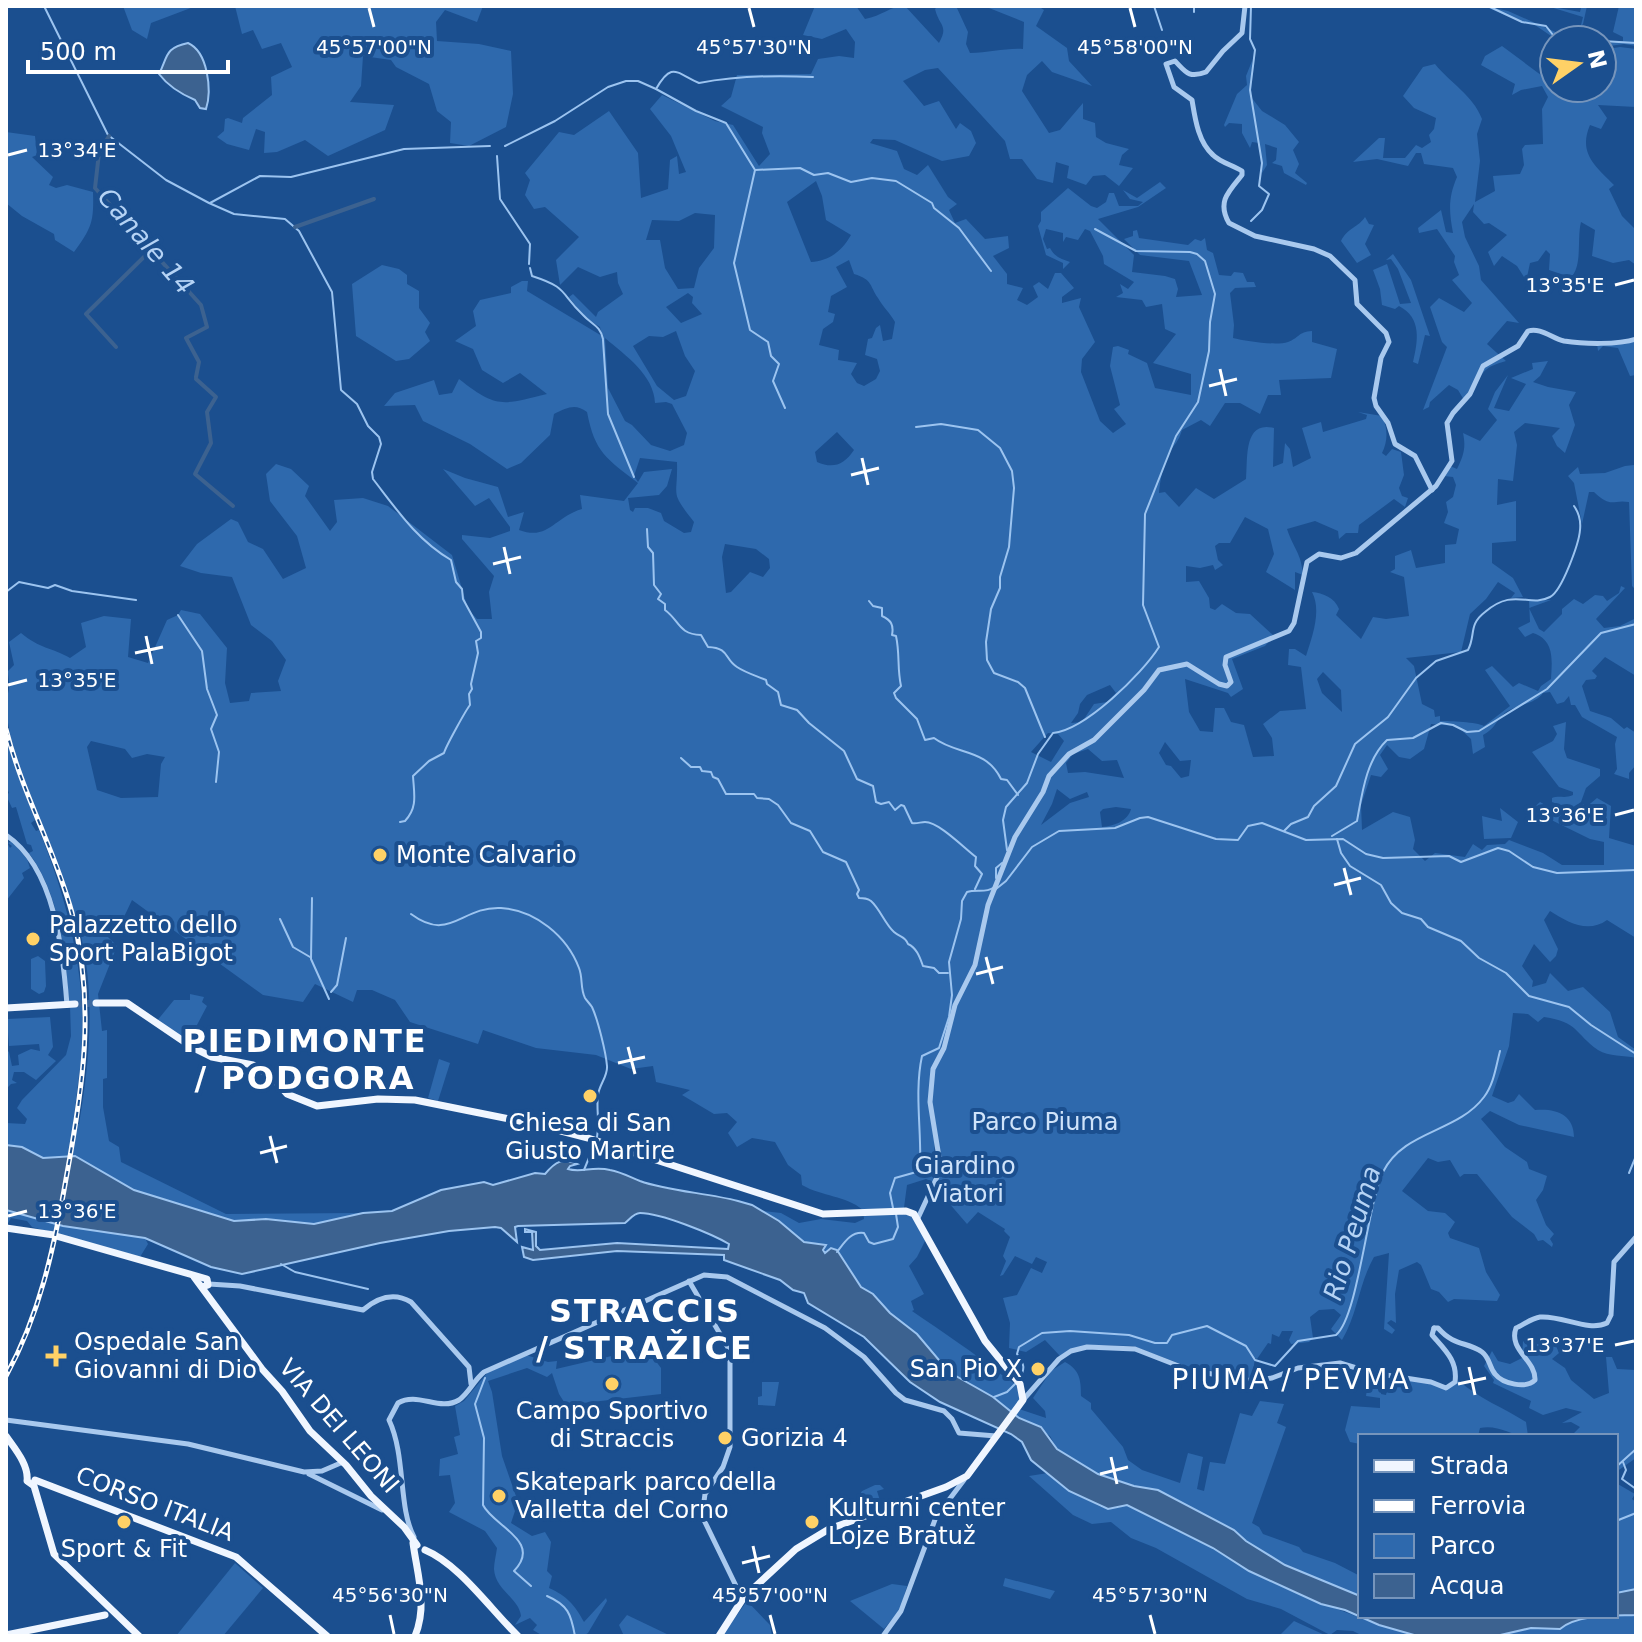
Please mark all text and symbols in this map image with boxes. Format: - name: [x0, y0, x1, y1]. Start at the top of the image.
- scale bar: [28, 24, 228, 74]
- north arrow: [1538, 24, 1618, 104]
- text: 45°57'00"N: [316, 35, 432, 59]
- text: 45°57'30"N: [696, 35, 812, 59]
- text: 45°58'00"N: [1077, 35, 1193, 59]
- text: 500 m: [40, 38, 117, 66]
- text: N: [1583, 47, 1611, 71]
- text: 13°34'E: [37, 138, 117, 162]
- water label: Canale 14: [92, 182, 200, 300]
- text: 13°35'E: [1525, 273, 1605, 297]
- text: 13°35'E: [37, 668, 117, 692]
- text: 13°36'E: [1525, 803, 1605, 827]
- place label: Monte Calvario: [396, 841, 577, 869]
- marker: Monte Calvario: [371, 846, 389, 864]
- place label: Palazzetto dello Sport PalaBigot: [49, 911, 238, 967]
- marker: Palazzetto dello Sport PalaBigot: [24, 930, 42, 948]
- district label: PIEDIMONTE / PODGORA: [182, 1022, 428, 1097]
- marker: Chiesa di San Giusto Martire: [581, 1087, 599, 1105]
- park label: Parco Piuma: [972, 1108, 1118, 1136]
- place label: Chiesa di San Giusto Martire: [505, 1109, 675, 1165]
- park label: Giardino Viatori: [914, 1152, 1016, 1208]
- water label: Rio Peuma: [1317, 1162, 1387, 1304]
- text: 13°36'E: [37, 1199, 117, 1223]
- district label: STRACCIS / STRAŽICE: [536, 1292, 754, 1367]
- place label: Ospedale San Giovanni di Dio: [74, 1328, 257, 1384]
- text: 13°37'E: [1525, 1333, 1605, 1357]
- marker: Ospedale San Giovanni di Dio: [45, 1345, 67, 1367]
- street label: VIA DEI LEONI: [273, 1353, 405, 1499]
- place label: San Pio X: [910, 1355, 1022, 1383]
- marker: San Pio X: [1029, 1360, 1047, 1378]
- district label: PIUMA / PEVMA: [1171, 1363, 1411, 1396]
- marker: Campo Sportivo di Straccis: [603, 1375, 621, 1393]
- place label: Campo Sportivo di Straccis: [516, 1397, 708, 1453]
- place label: Gorizia 4: [741, 1424, 848, 1452]
- marker: Gorizia 4: [716, 1429, 734, 1447]
- legend: [1358, 1434, 1618, 1618]
- text: Strada: [1430, 1452, 1509, 1480]
- street label: CORSO ITALIA: [72, 1461, 239, 1547]
- place label: Skatepark parco della Valletta del Corno: [515, 1468, 777, 1524]
- marker: Skatepark parco della Valletta del Corno: [490, 1487, 508, 1505]
- text: Ferrovia: [1430, 1492, 1526, 1520]
- place label: Kulturni center Lojze Bratuž: [828, 1494, 1005, 1550]
- marker: Sport & Fit: [115, 1513, 133, 1531]
- marker: Kulturni center Lojze Bratuž: [803, 1513, 821, 1531]
- text: Parco: [1430, 1532, 1495, 1560]
- place label: Sport & Fit: [61, 1535, 187, 1563]
- text: Acqua: [1430, 1572, 1504, 1600]
- text: 45°56'30"N: [332, 1583, 448, 1607]
- text: 45°57'00"N: [712, 1583, 828, 1607]
- text: 45°57'30"N: [1092, 1583, 1208, 1607]

